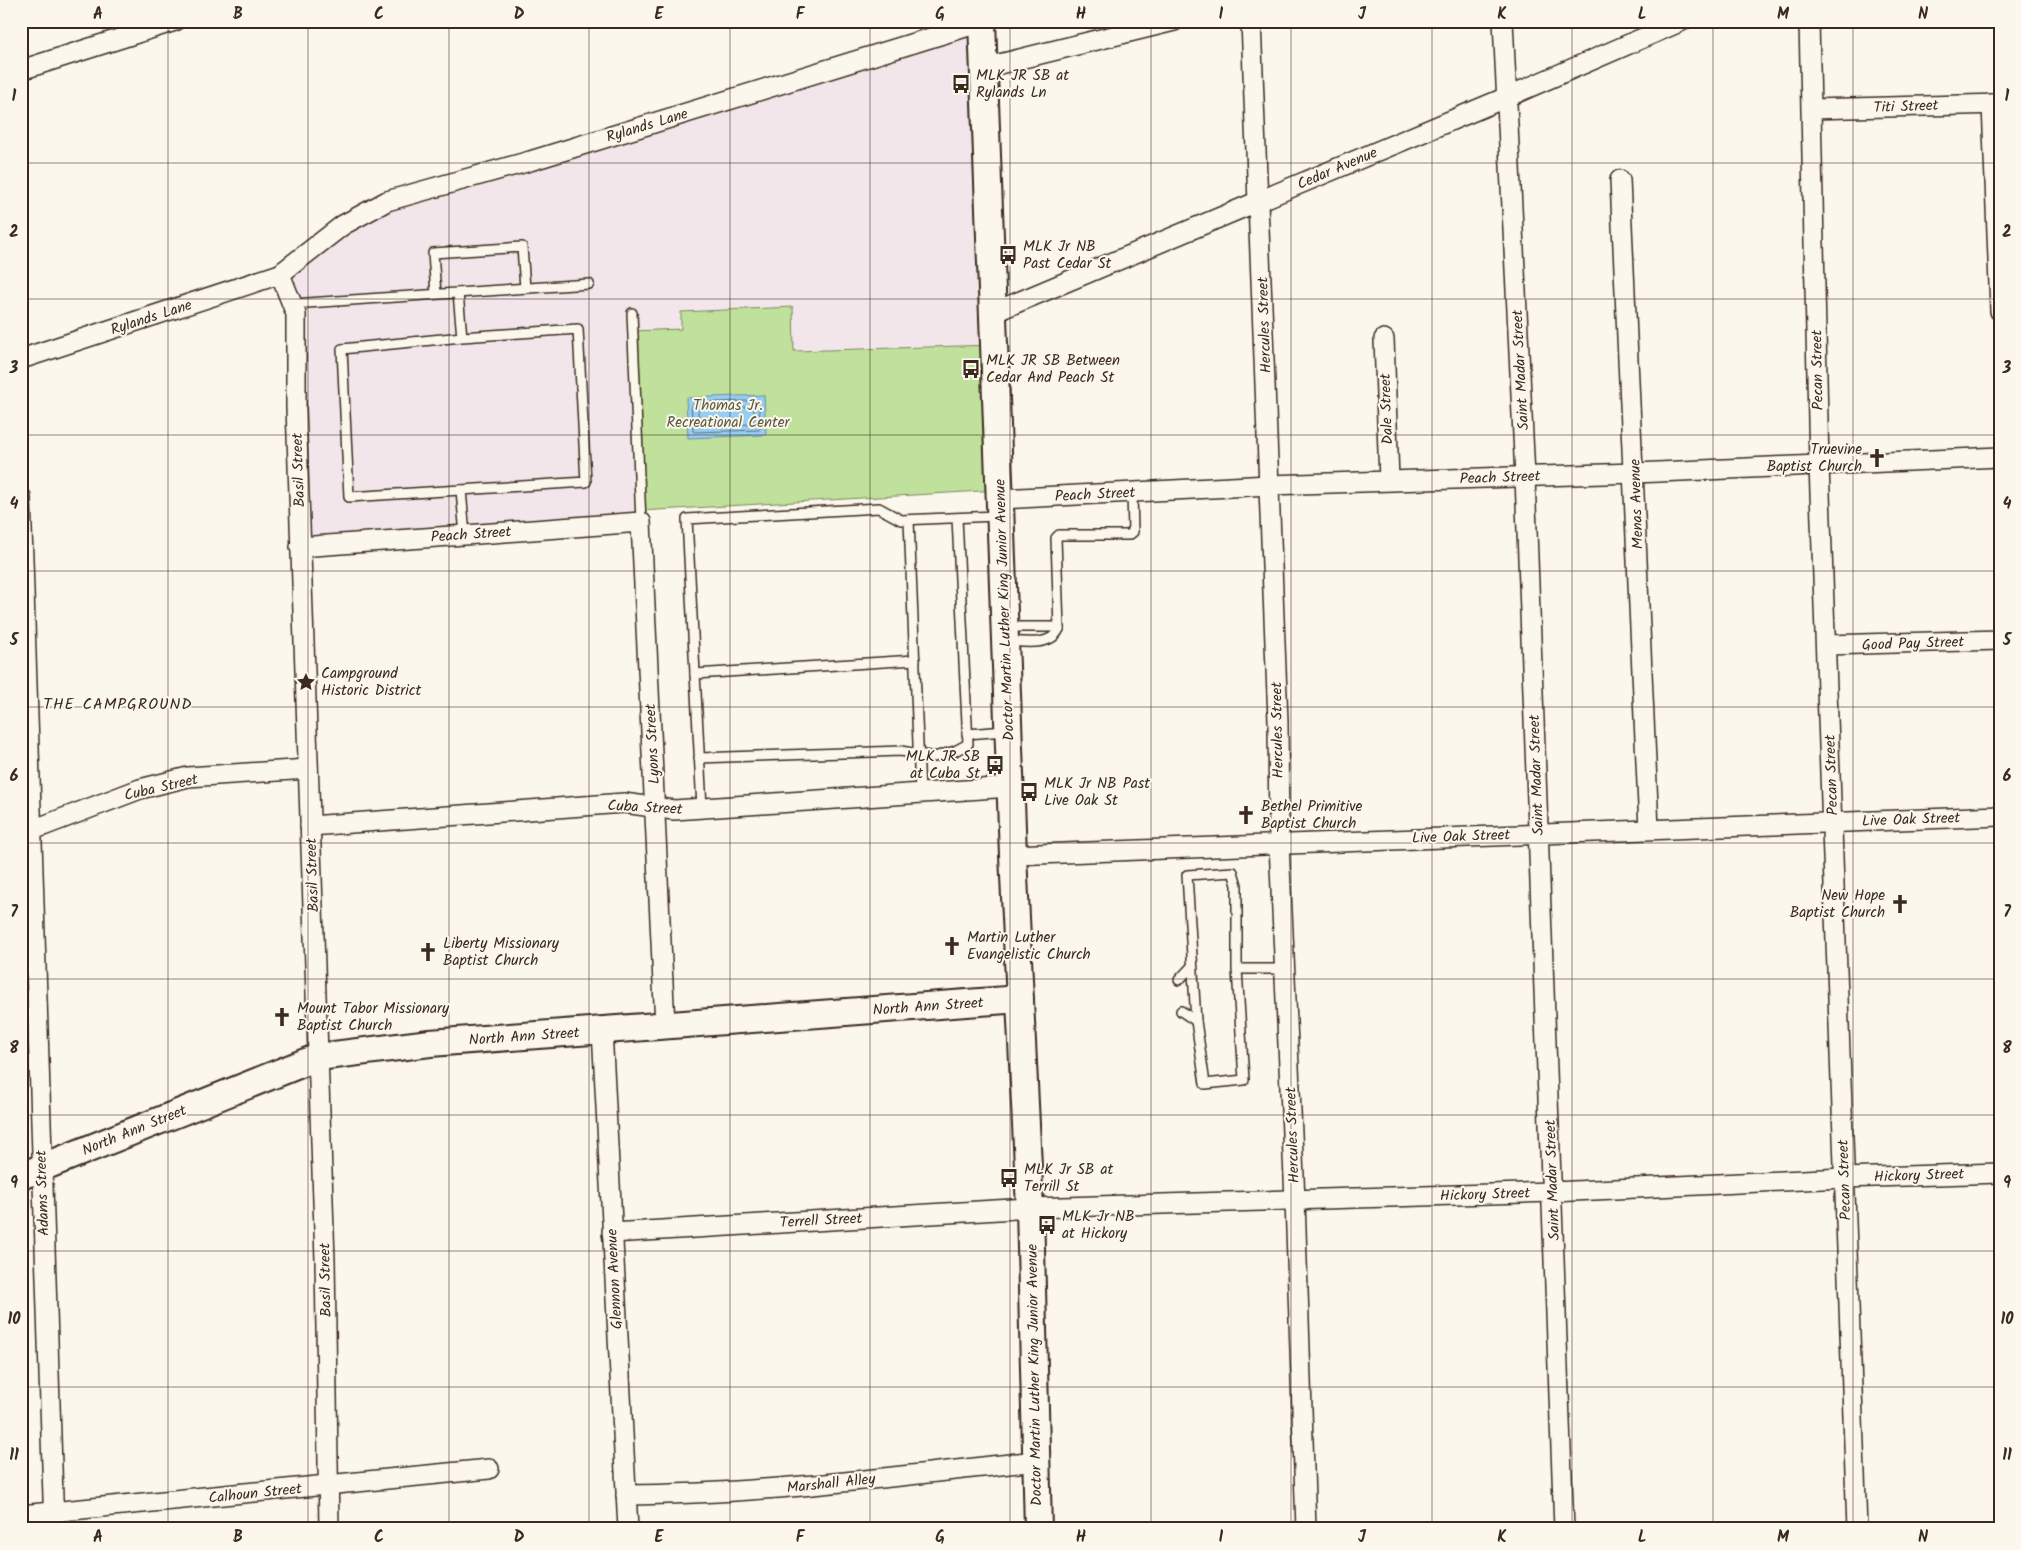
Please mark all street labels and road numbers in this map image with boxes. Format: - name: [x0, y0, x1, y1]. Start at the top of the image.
- street label: Titi Street: [1873, 94, 1939, 120]
- street label: Rylands Lane: [603, 102, 691, 150]
- street label: Cedar Avenue: [1293, 141, 1382, 197]
- street label: Hercules Street: [1251, 276, 1279, 374]
- street label: Rylands Lane: [107, 293, 195, 342]
- street label: Saint Madar Street: [1506, 309, 1536, 431]
- street label: Pecan Street: [1805, 329, 1831, 411]
- street label: Dale Street: [1374, 373, 1400, 445]
- street label: Basil Street: [286, 432, 312, 508]
- street label: Menas Avenue: [1623, 458, 1651, 549]
- street label: Peach Street: [1459, 465, 1541, 491]
- street label: Doctor Martin Luther King Junior Avenue: [988, 478, 1022, 741]
- street label: Peach Street: [1054, 481, 1136, 509]
- street label: Peach Street: [430, 520, 512, 550]
- street label: Good Pay Street: [1861, 630, 1965, 658]
- street label: Hercules Street: [1265, 681, 1291, 778]
- street label: Lyons Street: [639, 703, 667, 785]
- street label: Saint Madar Street: [1523, 714, 1551, 836]
- street label: Pecan Street: [1819, 734, 1845, 816]
- street label: Cuba Street: [122, 768, 201, 808]
- street label: Cuba Street: [607, 794, 683, 822]
- street label: Live Oak Street: [1862, 806, 1961, 834]
- street label: Live Oak Street: [1412, 823, 1511, 851]
- street label: Basil Street: [300, 837, 326, 913]
- street label: North Ann Street: [872, 991, 984, 1023]
- street label: North Ann Street: [468, 1021, 580, 1053]
- street label: Hercules Street: [1279, 1086, 1307, 1184]
- street label: North Ann Street: [78, 1099, 190, 1163]
- street label: Saint Madar Street: [1539, 1119, 1567, 1241]
- street label: Pecan Street: [1832, 1139, 1858, 1221]
- street label: Adams Street: [29, 1149, 56, 1236]
- street label: Hickory Street: [1874, 1162, 1965, 1190]
- street label: Hickory Street: [1440, 1181, 1531, 1209]
- street label: Terrell Street: [779, 1207, 863, 1235]
- street label: Glennon Avenue: [600, 1228, 630, 1330]
- street label: Basil Street: [313, 1242, 339, 1317]
- street label: Doctor Martin Luther King Junior Avenue: [1021, 1243, 1049, 1506]
- street label: Marshall Alley: [786, 1467, 878, 1501]
- street label: Calhoun Street: [207, 1477, 303, 1511]

